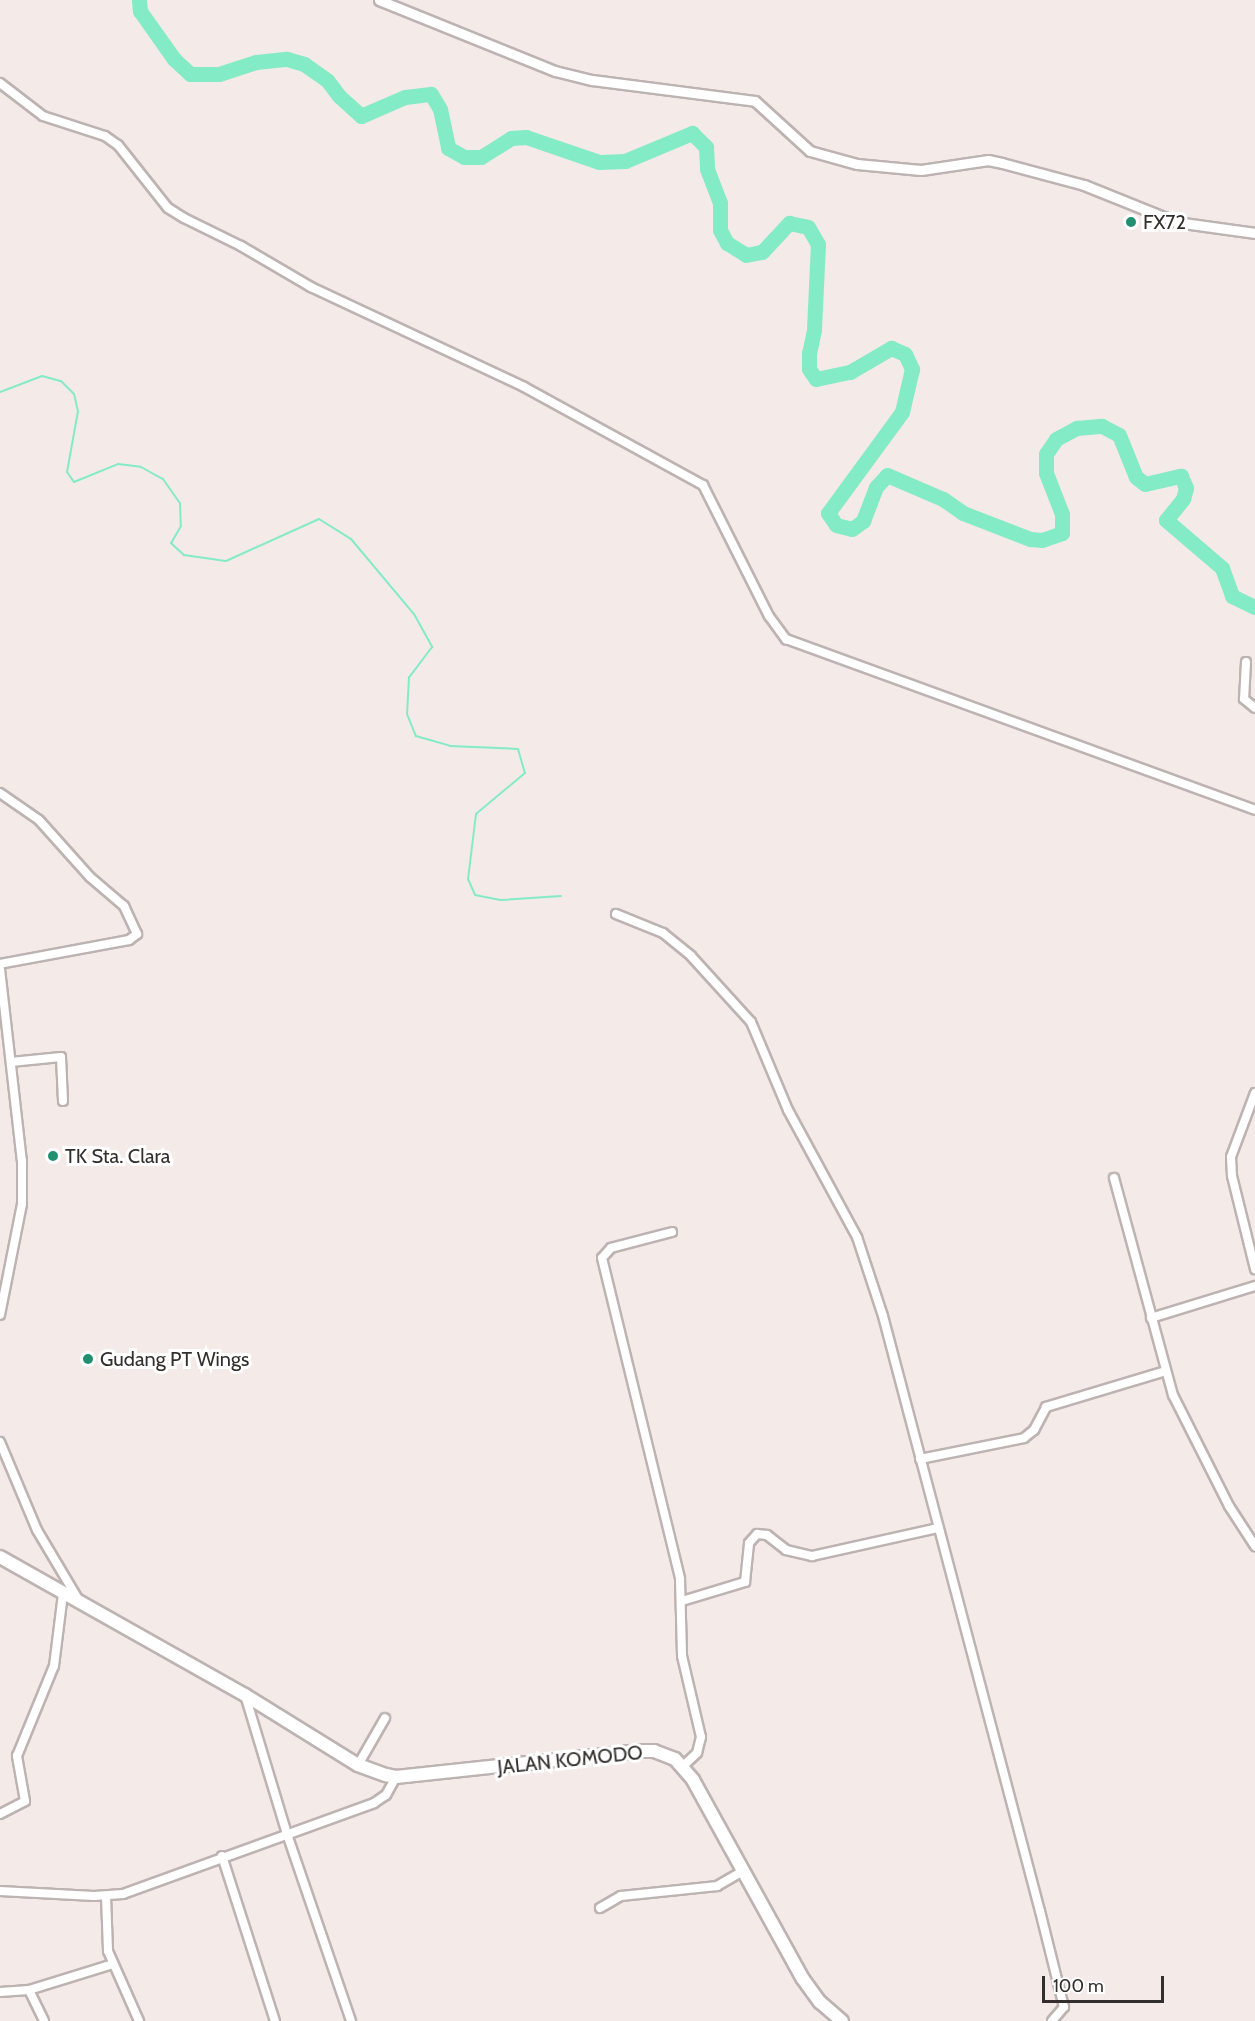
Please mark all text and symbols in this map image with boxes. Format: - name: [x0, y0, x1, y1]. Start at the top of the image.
- place label: FX72: [1143, 210, 1186, 234]
- marker: FX72: [1124, 215, 1138, 229]
- place label: TK Sta. Clara: [65, 1144, 170, 1168]
- marker: TK Sta. Clara: [46, 1149, 60, 1163]
- place label: Gudang PT Wings: [100, 1347, 249, 1371]
- marker: Gudang PT Wings: [81, 1352, 95, 1366]
- street label: JALAN KOMODO: [496, 1740, 644, 1780]
- scale bar: [1045, 1964, 1166, 2002]
- text: 100 m: [1053, 1975, 1104, 1997]

